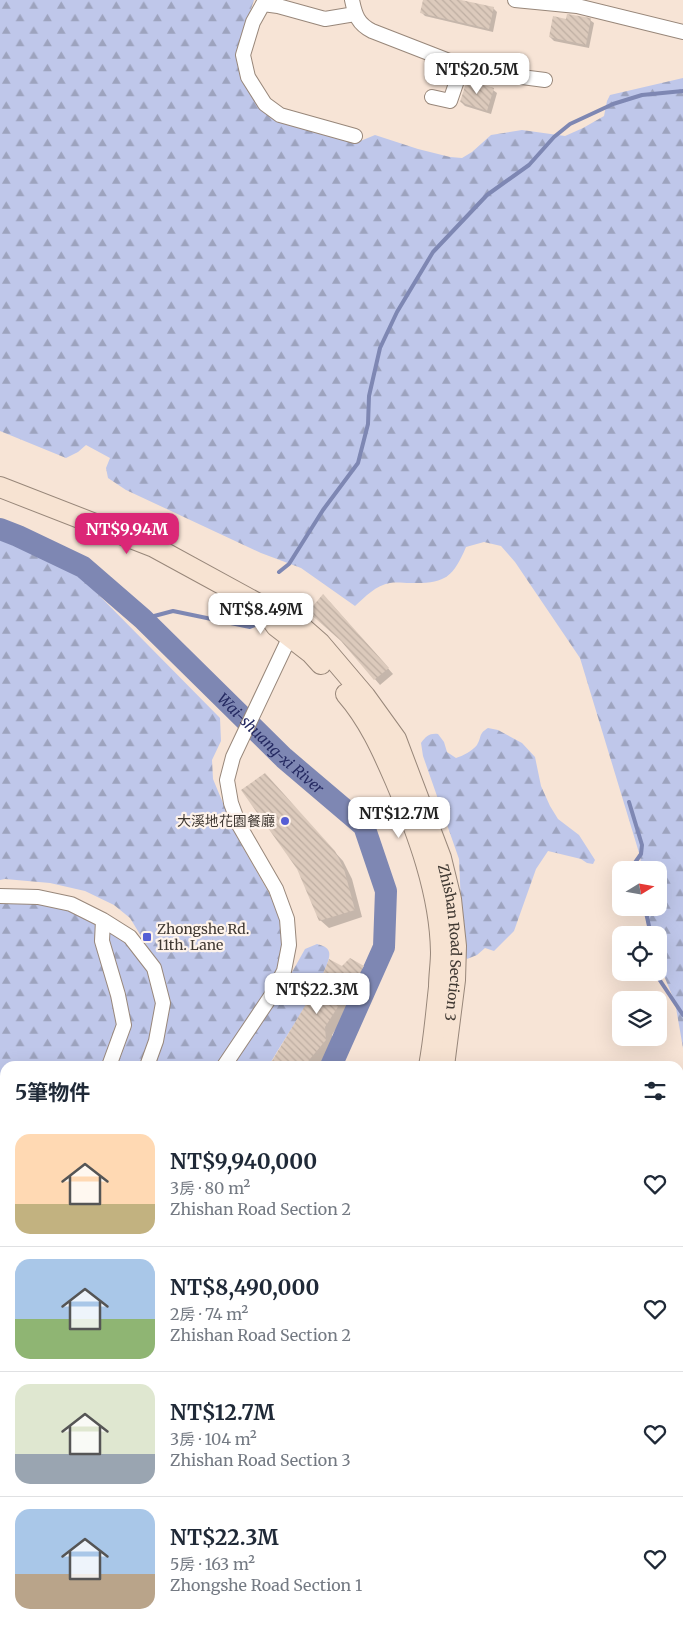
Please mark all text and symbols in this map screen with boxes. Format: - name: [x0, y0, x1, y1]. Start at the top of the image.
- pin: NT$20.5M: [425, 52, 529, 95]
- text: NT$20.5M: [435, 59, 519, 79]
- pin: NT$9.94M: [75, 512, 179, 555]
- text: NT$9.94M: [86, 519, 168, 539]
- pin: NT$8.49M: [209, 592, 313, 635]
- text: NT$8.49M: [219, 599, 303, 619]
- water label: Wai-shuang-xi River: [214, 689, 329, 798]
- pin: NT$12.7M: [347, 796, 451, 839]
- text: NT$12.7M: [359, 803, 439, 823]
- place label: 大溪地花園餐廳: [177, 812, 275, 830]
- marker: 大溪地花園餐廳: [279, 815, 291, 827]
- north arrow: [612, 861, 668, 916]
- map controls: [612, 861, 667, 1046]
- street label: Zhishan Road Section 3: [434, 862, 465, 1022]
- place label: Zhongshe Rd. 11th. Lane: [157, 920, 249, 954]
- button: locate: [612, 926, 667, 981]
- marker: Zhongshe Rd. 11th. Lane: [141, 931, 153, 943]
- pin: NT$22.3M: [265, 972, 369, 1015]
- text: NT$22.3M: [276, 979, 358, 999]
- button: layers: [612, 991, 667, 1046]
- icon: filters: [641, 1077, 669, 1105]
- text: 5筆物件: [15, 1079, 90, 1106]
- text: NT$9,940,000: [170, 1148, 317, 1175]
- icon: home: [55, 1154, 115, 1214]
- icon: heart: [641, 1170, 669, 1198]
- text: 3房 · 80 m²: [170, 1178, 250, 1198]
- text: Zhishan Road Section 2: [170, 1199, 351, 1219]
- text: NT$8,490,000: [170, 1274, 319, 1301]
- icon: home: [55, 1279, 115, 1339]
- icon: heart: [641, 1295, 669, 1323]
- text: 2房 · 74 m²: [170, 1304, 248, 1324]
- text: Zhishan Road Section 2: [170, 1325, 351, 1345]
- text: NT$12.7M: [170, 1399, 275, 1426]
- icon: home: [55, 1404, 115, 1464]
- icon: heart: [641, 1420, 669, 1448]
- text: 3房 · 104 m²: [170, 1429, 257, 1449]
- text: Zhishan Road Section 3: [170, 1450, 351, 1470]
- text: NT$22.3M: [170, 1524, 279, 1551]
- icon: home: [55, 1529, 115, 1589]
- icon: heart: [641, 1545, 669, 1573]
- text: 5房 · 163 m²: [170, 1554, 255, 1574]
- text: Zhongshe Road Section 1: [170, 1575, 362, 1595]

